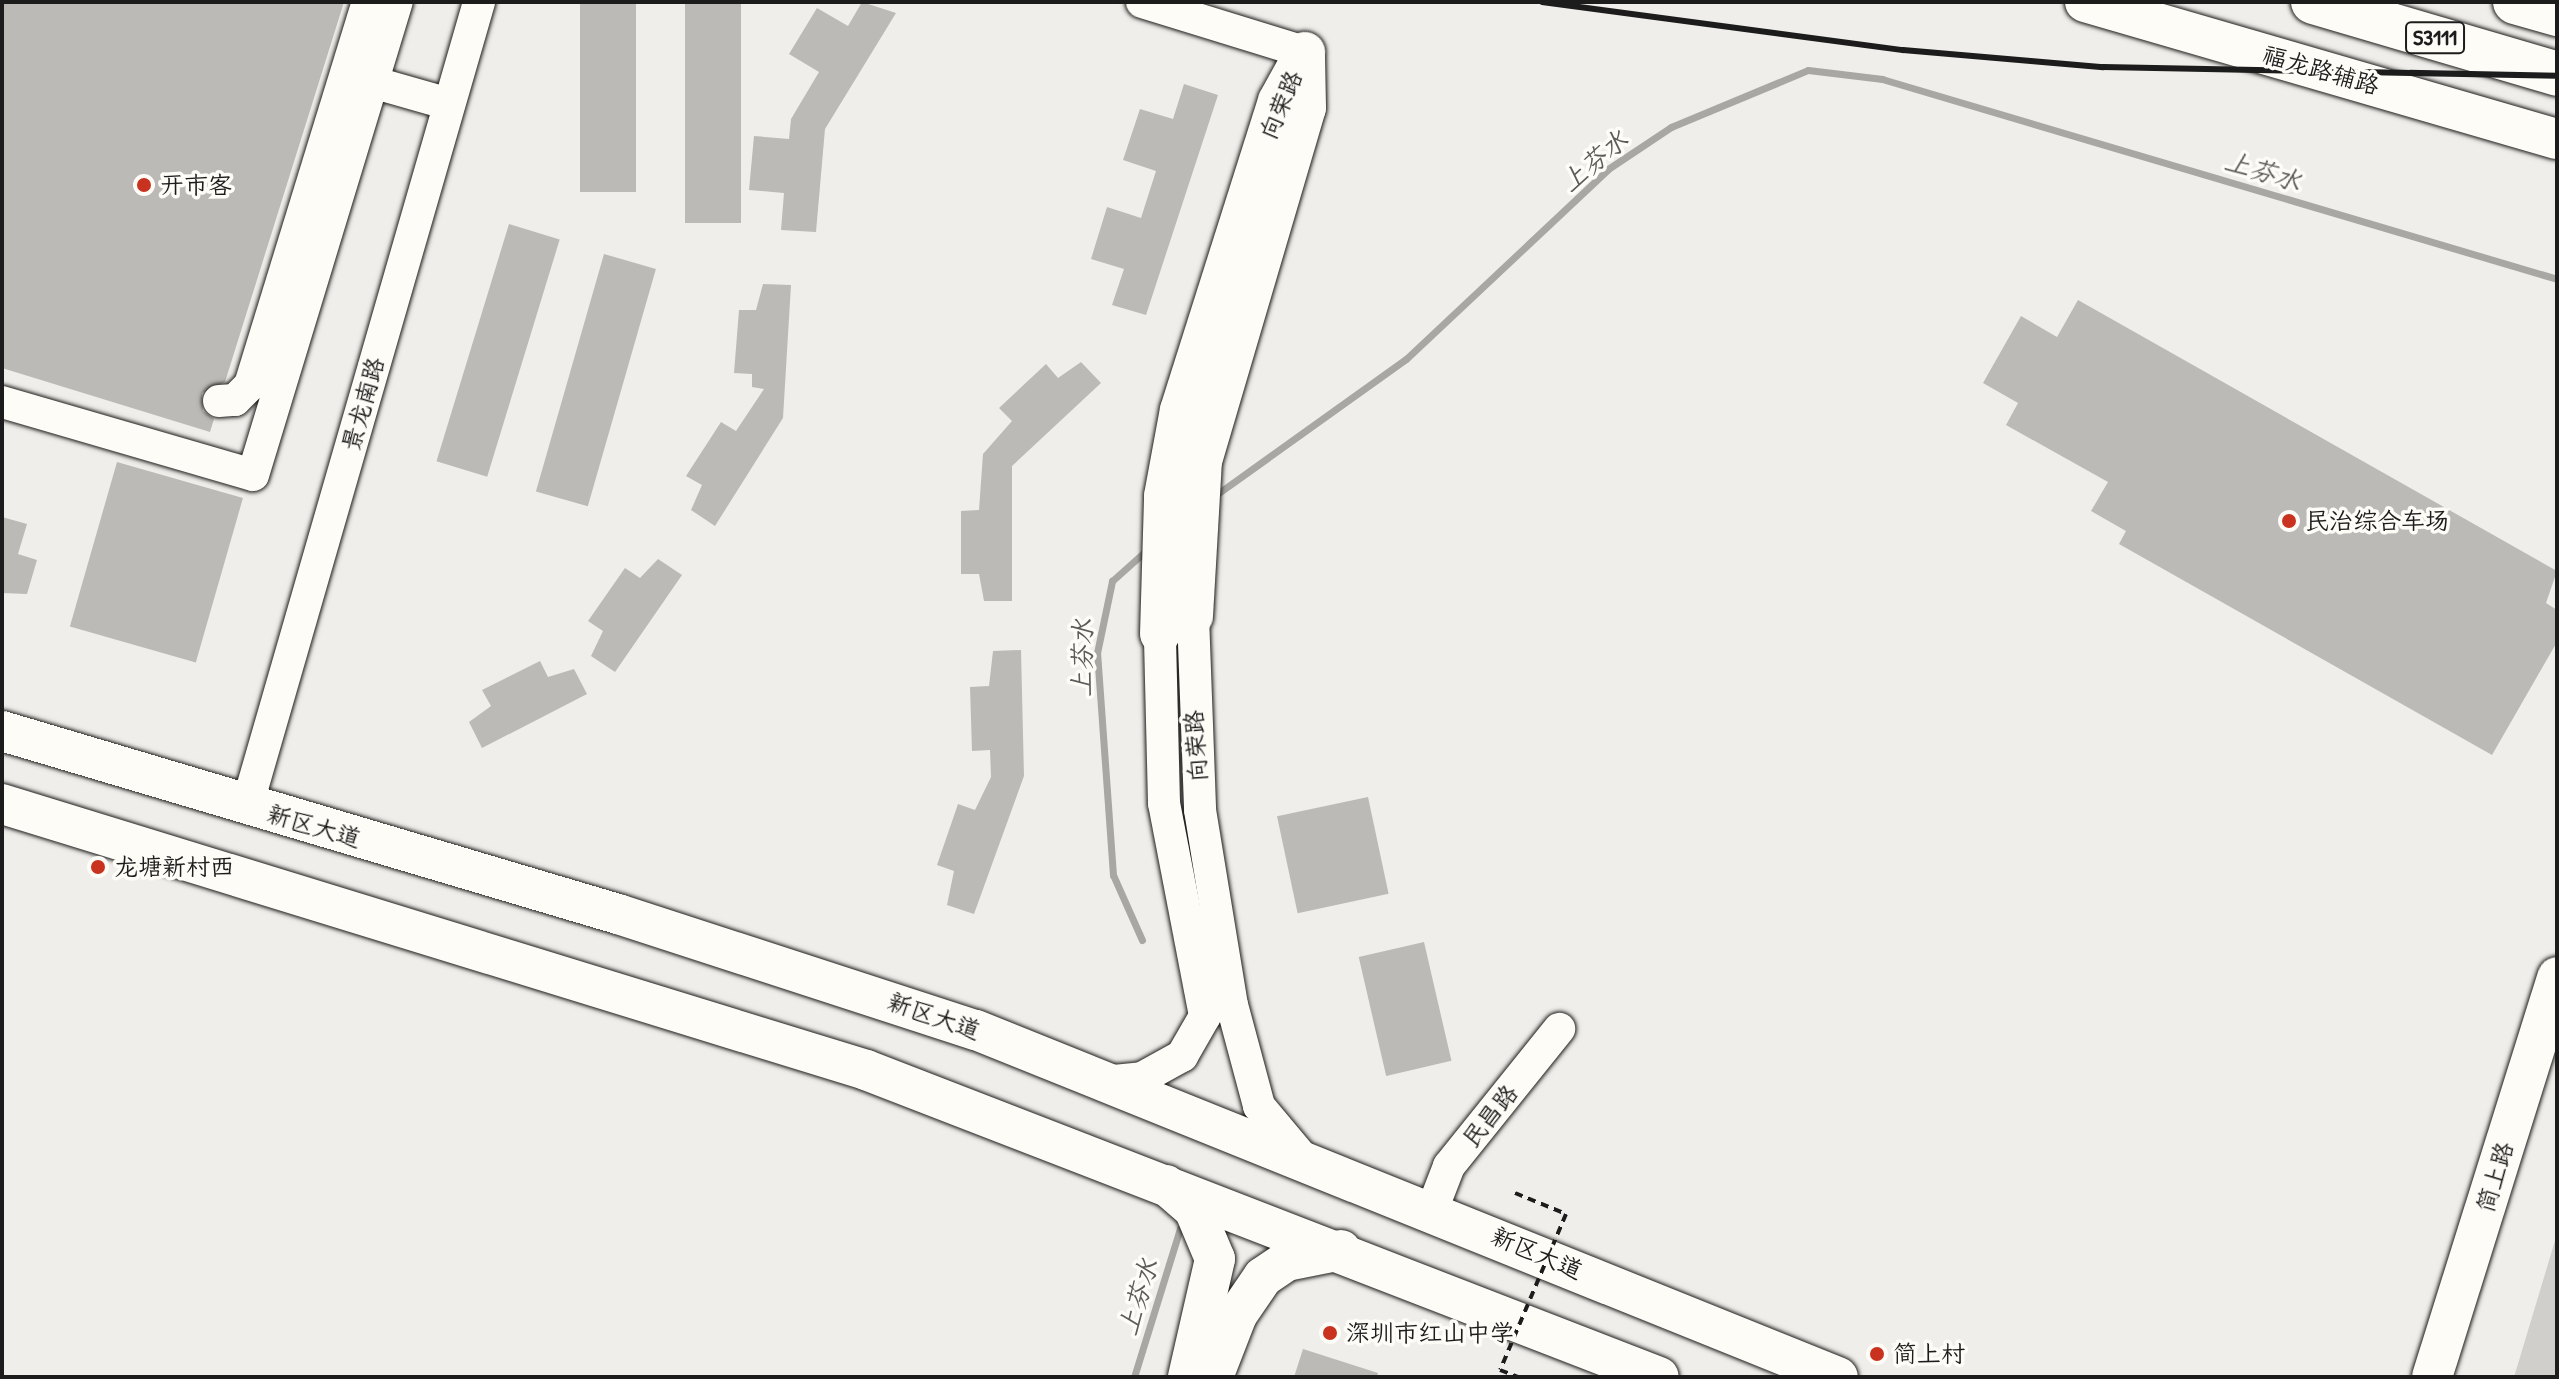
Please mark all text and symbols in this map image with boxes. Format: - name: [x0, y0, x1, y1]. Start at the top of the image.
- road number: S3111: [2405, 20, 2465, 56]
- street label: 福龙路辅路: [2259, 40, 2383, 100]
- street label: 向荣路: [1254, 66, 1308, 144]
- water label: 上芬水: [1554, 124, 1634, 198]
- water label: 上芬水: [2221, 145, 2305, 197]
- place label: 开市客: [160, 171, 232, 199]
- marker: 开市客: [135, 176, 153, 194]
- street label: 景龙南路: [336, 354, 390, 454]
- place label: 民治综合车场: [2305, 507, 2449, 535]
- marker: 民治综合车场: [2280, 512, 2298, 530]
- water label: 上芬水: [1066, 619, 1098, 697]
- street label: 向荣路: [1179, 709, 1213, 783]
- street label: 新区大道: [264, 799, 364, 853]
- place label: 龙塘新村西: [114, 853, 234, 881]
- marker: 龙塘新村西: [89, 858, 107, 876]
- street label: 新区大道: [884, 987, 984, 1045]
- street label: 民昌路: [1456, 1079, 1524, 1153]
- street label: 简上路: [2471, 1138, 2519, 1216]
- street label: 新区大道: [1487, 1221, 1587, 1285]
- water label: 上芬水: [1112, 1255, 1164, 1339]
- place label: 深圳市红山中学: [1346, 1319, 1514, 1347]
- marker: 深圳市红山中学: [1321, 1324, 1339, 1342]
- place label: 简上村: [1893, 1340, 1965, 1368]
- marker: 简上村: [1868, 1345, 1886, 1363]

